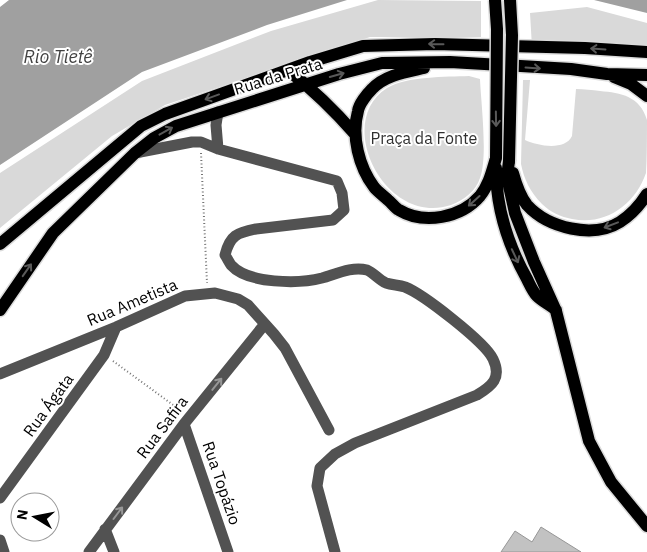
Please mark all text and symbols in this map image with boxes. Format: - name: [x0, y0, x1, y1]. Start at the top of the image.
- one-way arrow: [428, 39, 444, 49]
- one-way arrow: [591, 44, 607, 53]
- water label: Rio Tietê: [24, 45, 93, 68]
- street label: Rua da Prata: [231, 53, 325, 99]
- one-way arrow: [524, 63, 540, 72]
- one-way arrow: [328, 69, 344, 79]
- one-way arrow: [205, 93, 220, 102]
- one-way arrow: [491, 110, 500, 126]
- one-way arrow: [159, 126, 173, 136]
- park label: Praça da Fonte: [371, 128, 478, 148]
- one-way arrow: [468, 195, 481, 206]
- one-way arrow: [604, 221, 619, 231]
- one-way arrow: [511, 248, 521, 263]
- one-way arrow: [22, 263, 32, 277]
- street label: Rua Ametista: [84, 274, 181, 330]
- street label: Rua Ágata: [18, 369, 78, 440]
- one-way arrow: [211, 378, 222, 391]
- street label: Rua Safira: [132, 392, 192, 462]
- street label: Rua Topázio: [198, 439, 246, 527]
- north arrow: [10, 492, 60, 542]
- one-way arrow: [112, 507, 123, 520]
- text: N: [12, 508, 32, 521]

